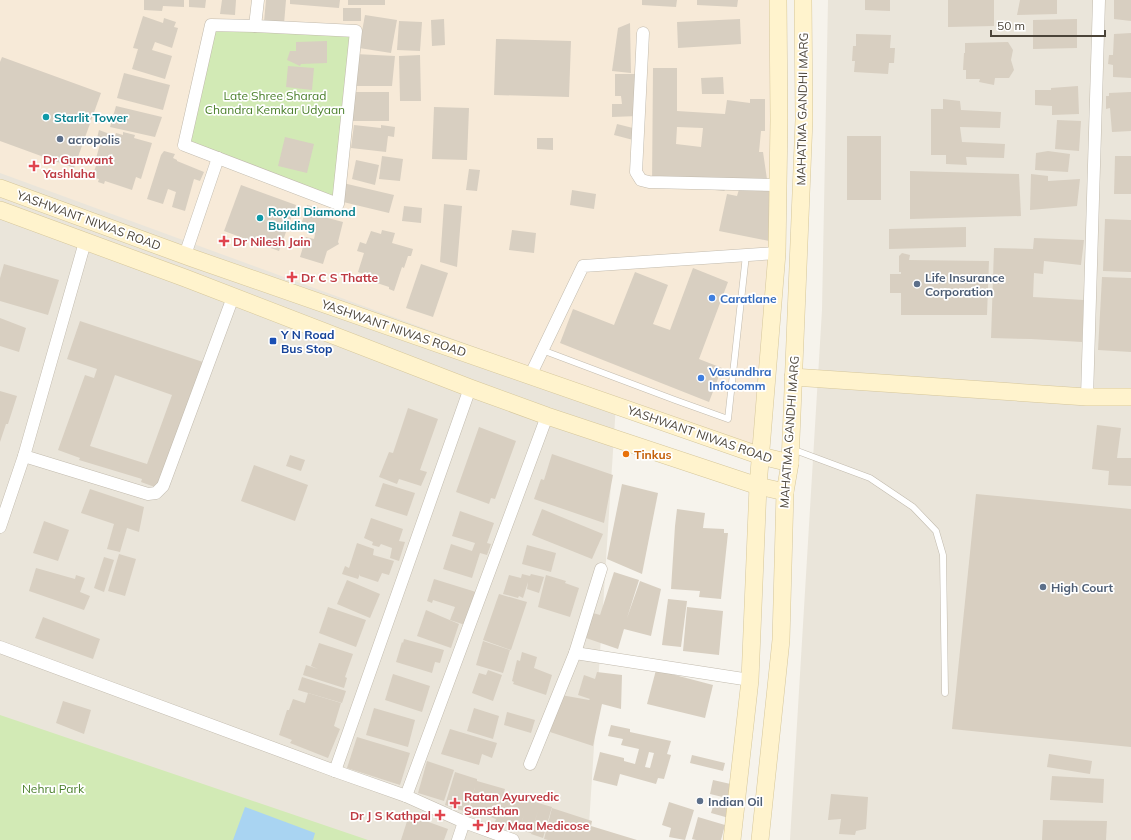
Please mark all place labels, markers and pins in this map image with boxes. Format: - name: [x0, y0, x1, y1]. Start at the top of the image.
- place label: Starlit Tower: [54, 110, 128, 125]
- marker: Starlit Tower: [41, 112, 51, 122]
- place label: acropolis: [68, 132, 120, 147]
- marker: acropolis: [55, 134, 65, 144]
- place label: Dr Gunwant Yashlaha: [42, 152, 114, 181]
- marker: Dr Gunwant Yashlaha: [28, 160, 40, 172]
- place label: Royal Diamond Building: [268, 204, 356, 233]
- marker: Royal Diamond Building: [255, 213, 265, 223]
- place label: Dr Nilesh Jain: [233, 234, 311, 249]
- marker: Dr Nilesh Jain: [218, 235, 230, 247]
- place label: Dr C S Thatte: [301, 270, 378, 285]
- place label: Life Insurance Corporation: [925, 270, 1005, 299]
- marker: Dr C S Thatte: [286, 271, 298, 283]
- marker: Life Insurance Corporation: [912, 279, 922, 289]
- place label: Caratlane: [720, 291, 777, 306]
- marker: Caratlane: [707, 293, 717, 303]
- place label: Y N Road Bus Stop: [280, 327, 334, 356]
- marker: Y N Road Bus Stop: [268, 336, 278, 346]
- place label: Vasundhra Infocomm: [708, 364, 772, 393]
- marker: Vasundhra Infocomm: [696, 373, 706, 383]
- place label: Tinkus: [634, 447, 672, 462]
- marker: Tinkus: [621, 449, 631, 459]
- place label: High Court: [1051, 580, 1114, 595]
- marker: High Court: [1038, 582, 1048, 592]
- place label: Ratan Ayurvedic Sansthan: [464, 789, 559, 818]
- place label: Indian Oil: [708, 794, 763, 809]
- marker: Indian Oil: [695, 796, 705, 806]
- marker: Ratan Ayurvedic Sansthan: [449, 797, 461, 809]
- place label: Dr J S Kathpal: [350, 808, 431, 823]
- marker: Dr J S Kathpal: [434, 809, 446, 821]
- place label: Jay Maa Medicose: [486, 818, 590, 833]
- marker: Jay Maa Medicose: [473, 820, 483, 830]

